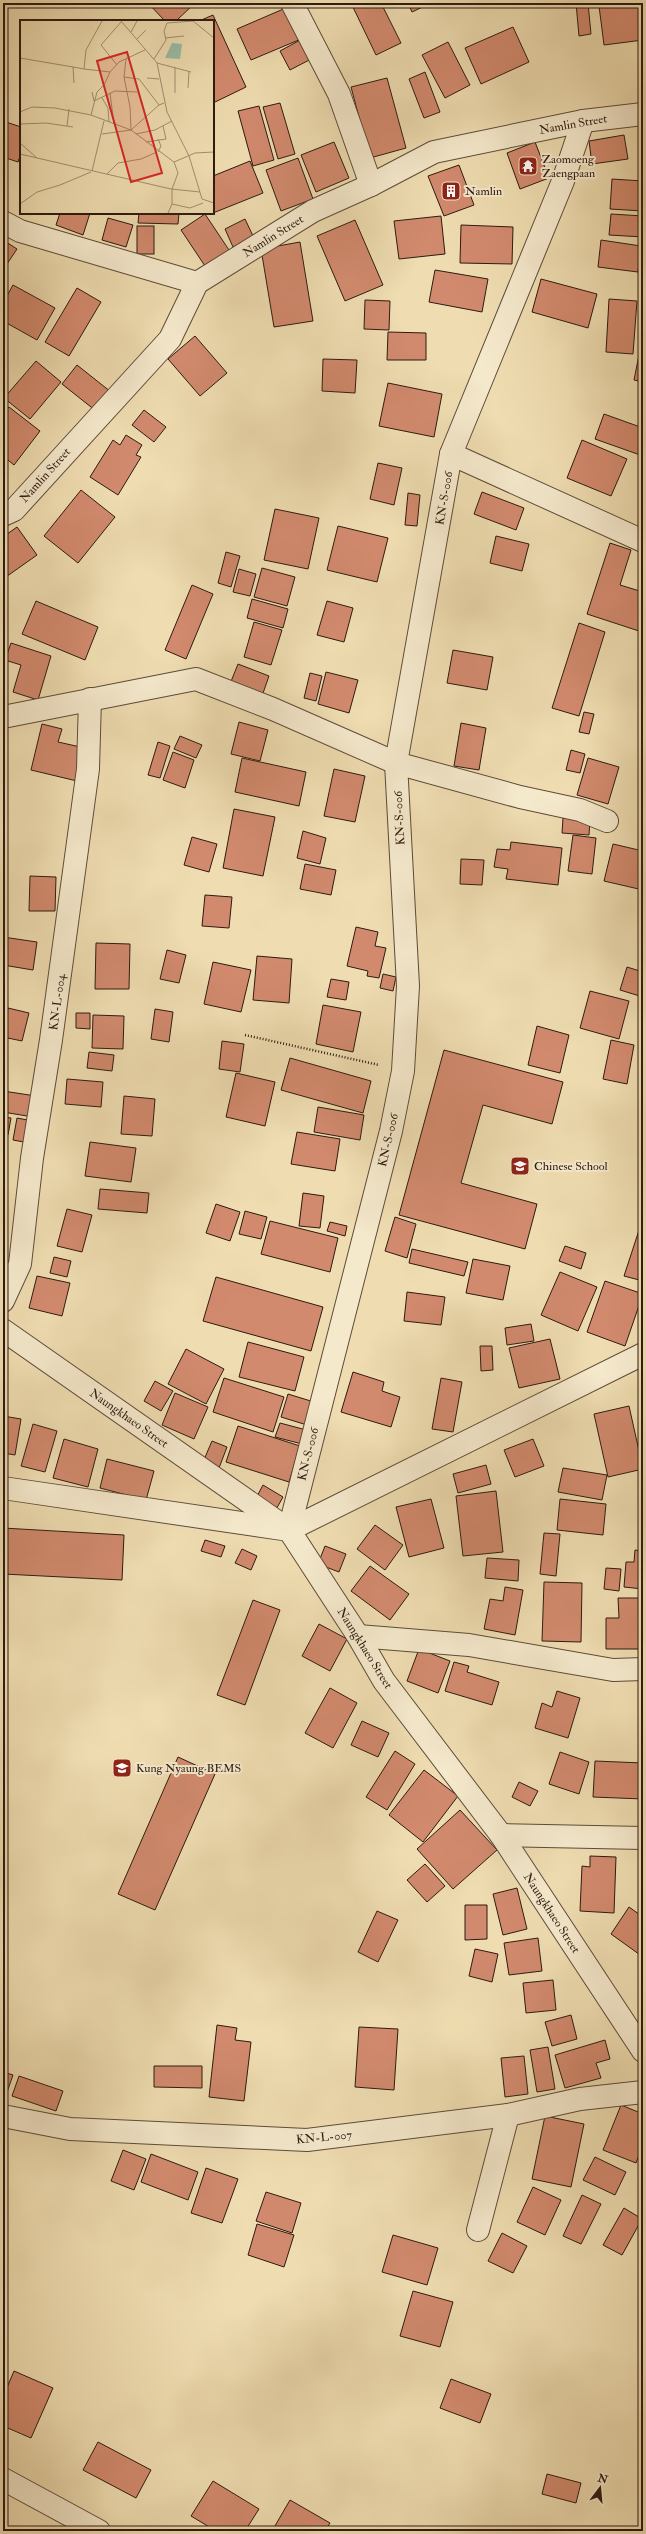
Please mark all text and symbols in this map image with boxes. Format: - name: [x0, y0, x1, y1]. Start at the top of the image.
- inset map: [20, 20, 214, 214]
- street label: Namlin Street: [538, 111, 608, 138]
- place label: Zaomoeng Zaengpaan: [542, 152, 595, 181]
- temple icon: Zaomoeng Zaengpaan: [517, 155, 539, 177]
- building icon: Namlin: [440, 180, 462, 202]
- place label: Namlin: [465, 184, 502, 199]
- street label: Namlin Street: [240, 212, 306, 261]
- street label: Namlin Street: [17, 445, 74, 506]
- street label: KN-S-006: [432, 469, 457, 526]
- street label: KN-S-006: [391, 790, 408, 845]
- street label: KN-L-004: [46, 972, 69, 1031]
- street label: KN-S-006: [375, 1111, 402, 1168]
- school or university icon: Chinese School: [509, 1155, 531, 1177]
- place label: Chinese School: [534, 1159, 608, 1174]
- street label: Naungkhaeo Street: [86, 1386, 171, 1451]
- street label: KN-S-006: [295, 1425, 323, 1482]
- street label: Naungkhaeo Street: [334, 1605, 396, 1692]
- school or university icon: Kung Nyaung BEMS: [111, 1757, 133, 1779]
- place label: Kung Nyaung BEMS: [136, 1761, 241, 1776]
- street label: Naungkhaeo Street: [520, 1870, 583, 1956]
- street label: KN-L-007: [296, 2128, 353, 2147]
- north arrow: [580, 2468, 620, 2508]
- text: N: [595, 2471, 610, 2487]

